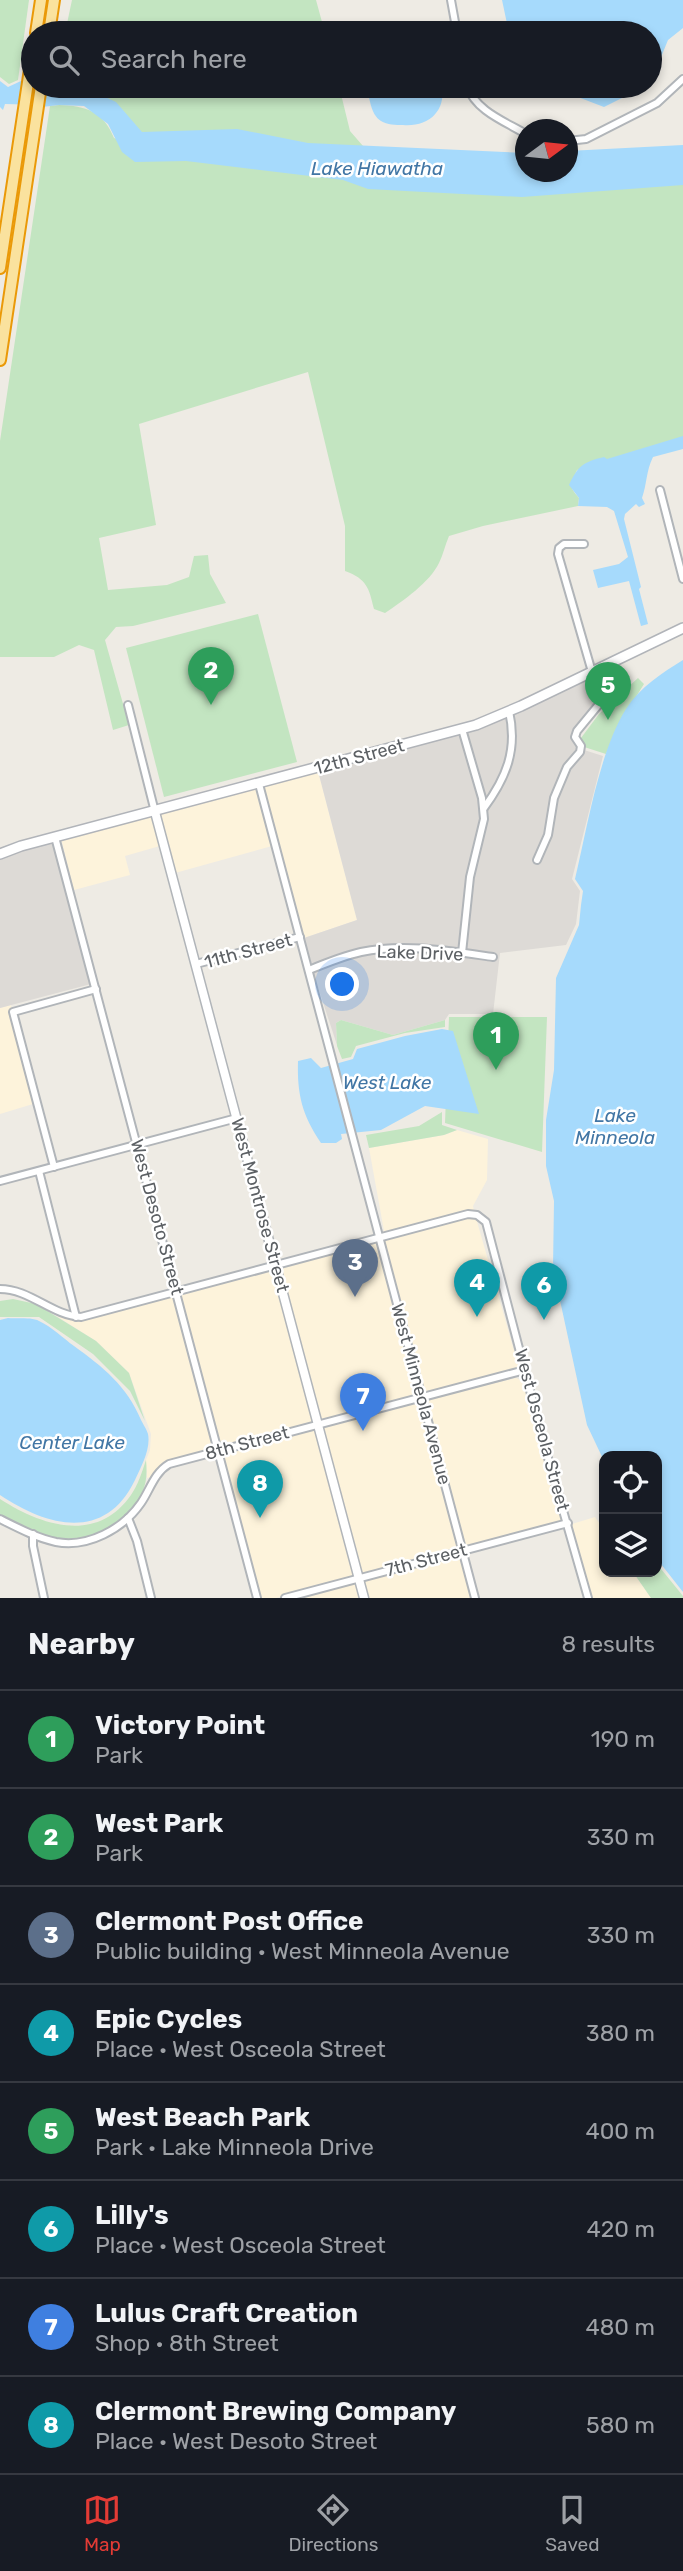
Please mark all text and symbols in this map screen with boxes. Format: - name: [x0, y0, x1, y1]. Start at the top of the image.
- search box: [21, 21, 662, 98]
- icon: search: [45, 41, 83, 79]
- text: Search here: [101, 44, 247, 75]
- north arrow: [515, 119, 578, 182]
- water label: Lake Hiawatha: [311, 157, 443, 180]
- pin: 2: [188, 647, 234, 705]
- pin: 5: [585, 662, 631, 720]
- street label: 12th Street: [311, 734, 407, 780]
- street label: 11th Street: [202, 929, 294, 973]
- street label: Lake Drive: [376, 940, 464, 966]
- your location: [325, 967, 359, 1001]
- pin: 1: [473, 1012, 519, 1070]
- water label: West Lake: [343, 1071, 432, 1094]
- water label: Lake Minneola: [575, 1104, 655, 1149]
- street label: West Montrose Street: [226, 1115, 294, 1295]
- street label: West Desoto Street: [126, 1137, 188, 1297]
- pin: 3: [332, 1239, 378, 1297]
- pin: 4: [454, 1259, 500, 1317]
- pin: 6: [521, 1262, 567, 1320]
- street label: West Minneola Avenue: [386, 1301, 456, 1487]
- street label: West Osceola Street: [510, 1346, 574, 1514]
- pin: 7: [340, 1373, 386, 1431]
- street label: 8th Street: [203, 1421, 291, 1465]
- water label: Center Lake: [19, 1431, 125, 1454]
- map controls: [599, 1451, 662, 1577]
- button: locate: [599, 1451, 662, 1514]
- pin: 8: [237, 1460, 283, 1518]
- button: layers: [599, 1514, 662, 1577]
- street label: 7th Street: [383, 1539, 469, 1581]
- text: Nearby: [28, 1626, 135, 1662]
- text: 8 results: [561, 1630, 655, 1658]
- text: Victory Point: [95, 1710, 265, 1741]
- text: 1: [45, 1725, 57, 1753]
- text: 190 m: [591, 1725, 655, 1753]
- text: Park: [95, 1741, 143, 1769]
- text: West Park: [95, 1808, 223, 1839]
- text: 2: [44, 1823, 58, 1851]
- text: 330 m: [587, 1823, 655, 1851]
- text: Park: [95, 1839, 143, 1867]
- text: Clermont Post Office: [95, 1906, 364, 1937]
- text: 3: [43, 1921, 59, 1949]
- text: 330 m: [587, 1921, 655, 1949]
- text: Public building · West Minneola Avenue: [95, 1937, 510, 1965]
- text: Epic Cycles: [95, 2004, 242, 2035]
- text: 4: [43, 2019, 59, 2047]
- text: 380 m: [586, 2019, 655, 2047]
- text: Place · West Osceola Street: [95, 2035, 386, 2063]
- text: West Beach Park: [95, 2102, 310, 2133]
- text: 5: [44, 2117, 58, 2145]
- text: 400 m: [585, 2117, 655, 2145]
- text: Park · Lake Minneola Drive: [95, 2133, 374, 2161]
- text: Lilly's: [95, 2200, 169, 2231]
- text: 6: [44, 2215, 58, 2243]
- text: 420 m: [587, 2215, 655, 2243]
- text: Place · West Osceola Street: [95, 2231, 386, 2259]
- text: Lulus Craft Creation: [95, 2298, 358, 2329]
- text: 7: [44, 2313, 58, 2341]
- text: 480 m: [585, 2313, 655, 2341]
- text: Shop · 8th Street: [95, 2329, 279, 2357]
- text: Clermont Brewing Company: [95, 2396, 456, 2427]
- text: 8: [43, 2411, 59, 2439]
- text: 580 m: [586, 2411, 655, 2439]
- text: Place · West Desoto Street: [95, 2427, 377, 2455]
- tab: Map: [83, 2491, 121, 2556]
- tab: Directions: [288, 2491, 378, 2556]
- tab: Saved: [545, 2491, 600, 2556]

